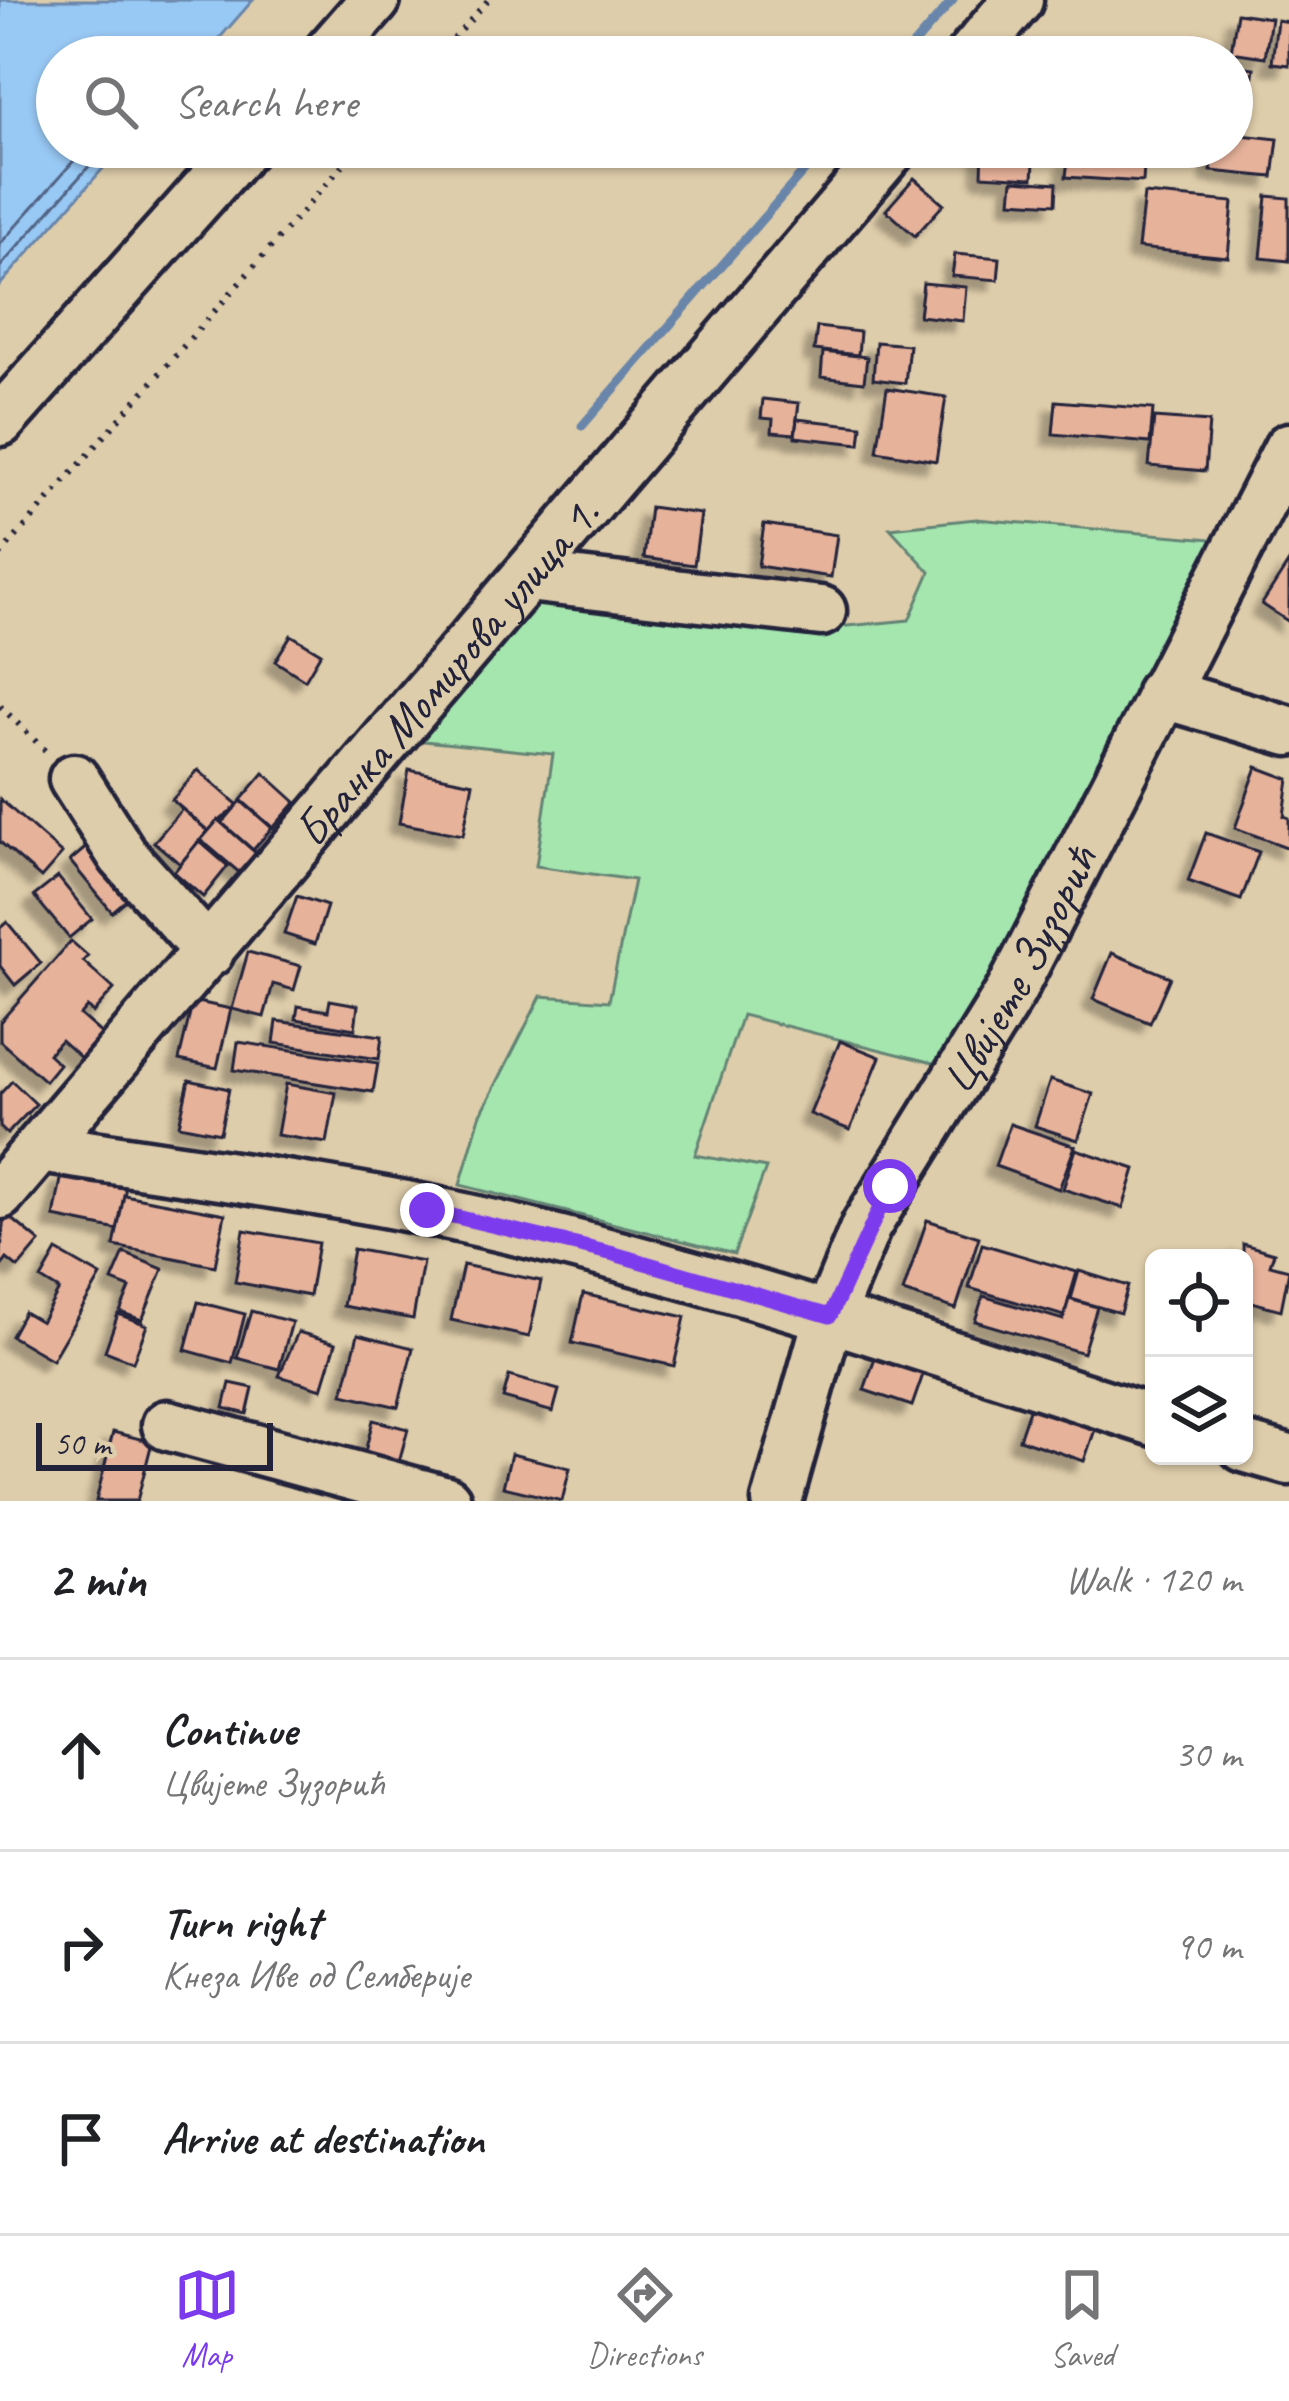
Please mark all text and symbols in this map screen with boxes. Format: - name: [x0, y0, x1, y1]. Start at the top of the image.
- search box: [36, 36, 1253, 168]
- icon: search: [78, 69, 144, 135]
- text: Search here: [174, 74, 357, 131]
- street label: Бранка Момирова улица 1.: [281, 485, 613, 859]
- street label: Цвијете Зузорић: [926, 834, 1112, 1104]
- route start: [863, 1159, 917, 1213]
- route end: [400, 1183, 454, 1237]
- map controls: [1145, 1249, 1253, 1465]
- button: locate: [1145, 1249, 1253, 1357]
- button: layers: [1145, 1357, 1253, 1465]
- scale bar: [36, 1417, 273, 1470]
- text: 50 m: [54, 1423, 110, 1465]
- text: 2 min: [48, 1547, 146, 1611]
- text: Walk · 120 m: [1065, 1555, 1241, 1604]
- text: Continue: [162, 1702, 296, 1759]
- icon: ahead: [48, 1722, 114, 1788]
- text: 30 m: [1175, 1730, 1241, 1779]
- text: Цвијете Зузорић: [162, 1759, 384, 1808]
- text: Turn right: [162, 1894, 320, 1951]
- icon: right: [48, 1914, 114, 1980]
- text: 90 m: [1175, 1922, 1241, 1971]
- text: Кнеза Иве од Семберије: [162, 1951, 470, 2000]
- icon: arrive: [48, 2106, 114, 2172]
- text: Arrive at destination: [162, 2110, 484, 2167]
- tab: Map: [174, 2262, 240, 2376]
- tab: Directions: [587, 2262, 702, 2376]
- tab: Saved: [1049, 2262, 1115, 2376]

